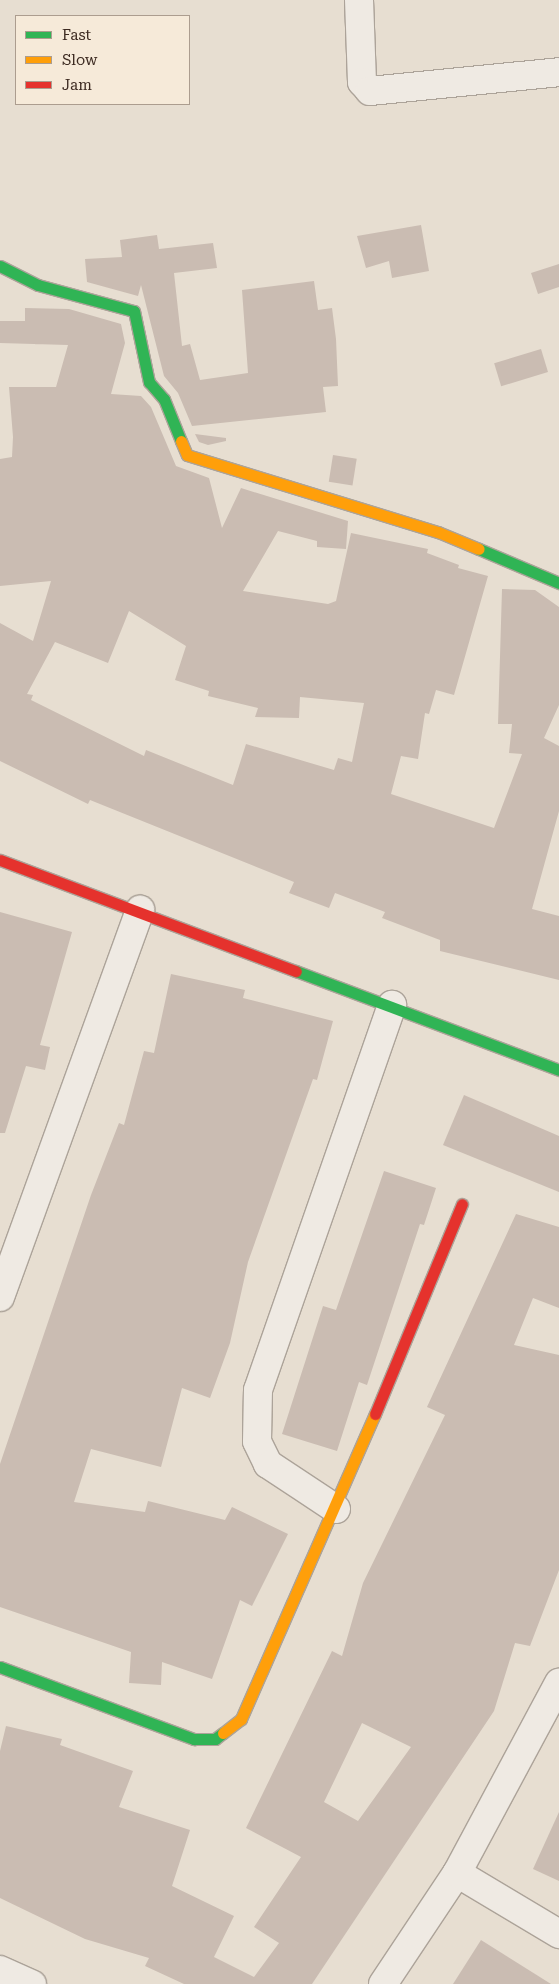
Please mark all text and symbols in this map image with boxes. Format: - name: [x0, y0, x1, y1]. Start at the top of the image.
- legend: [15, 15, 190, 105]
- text: Fast: [62, 26, 91, 44]
- text: Slow: [62, 51, 97, 69]
- text: Jam: [62, 76, 92, 94]

